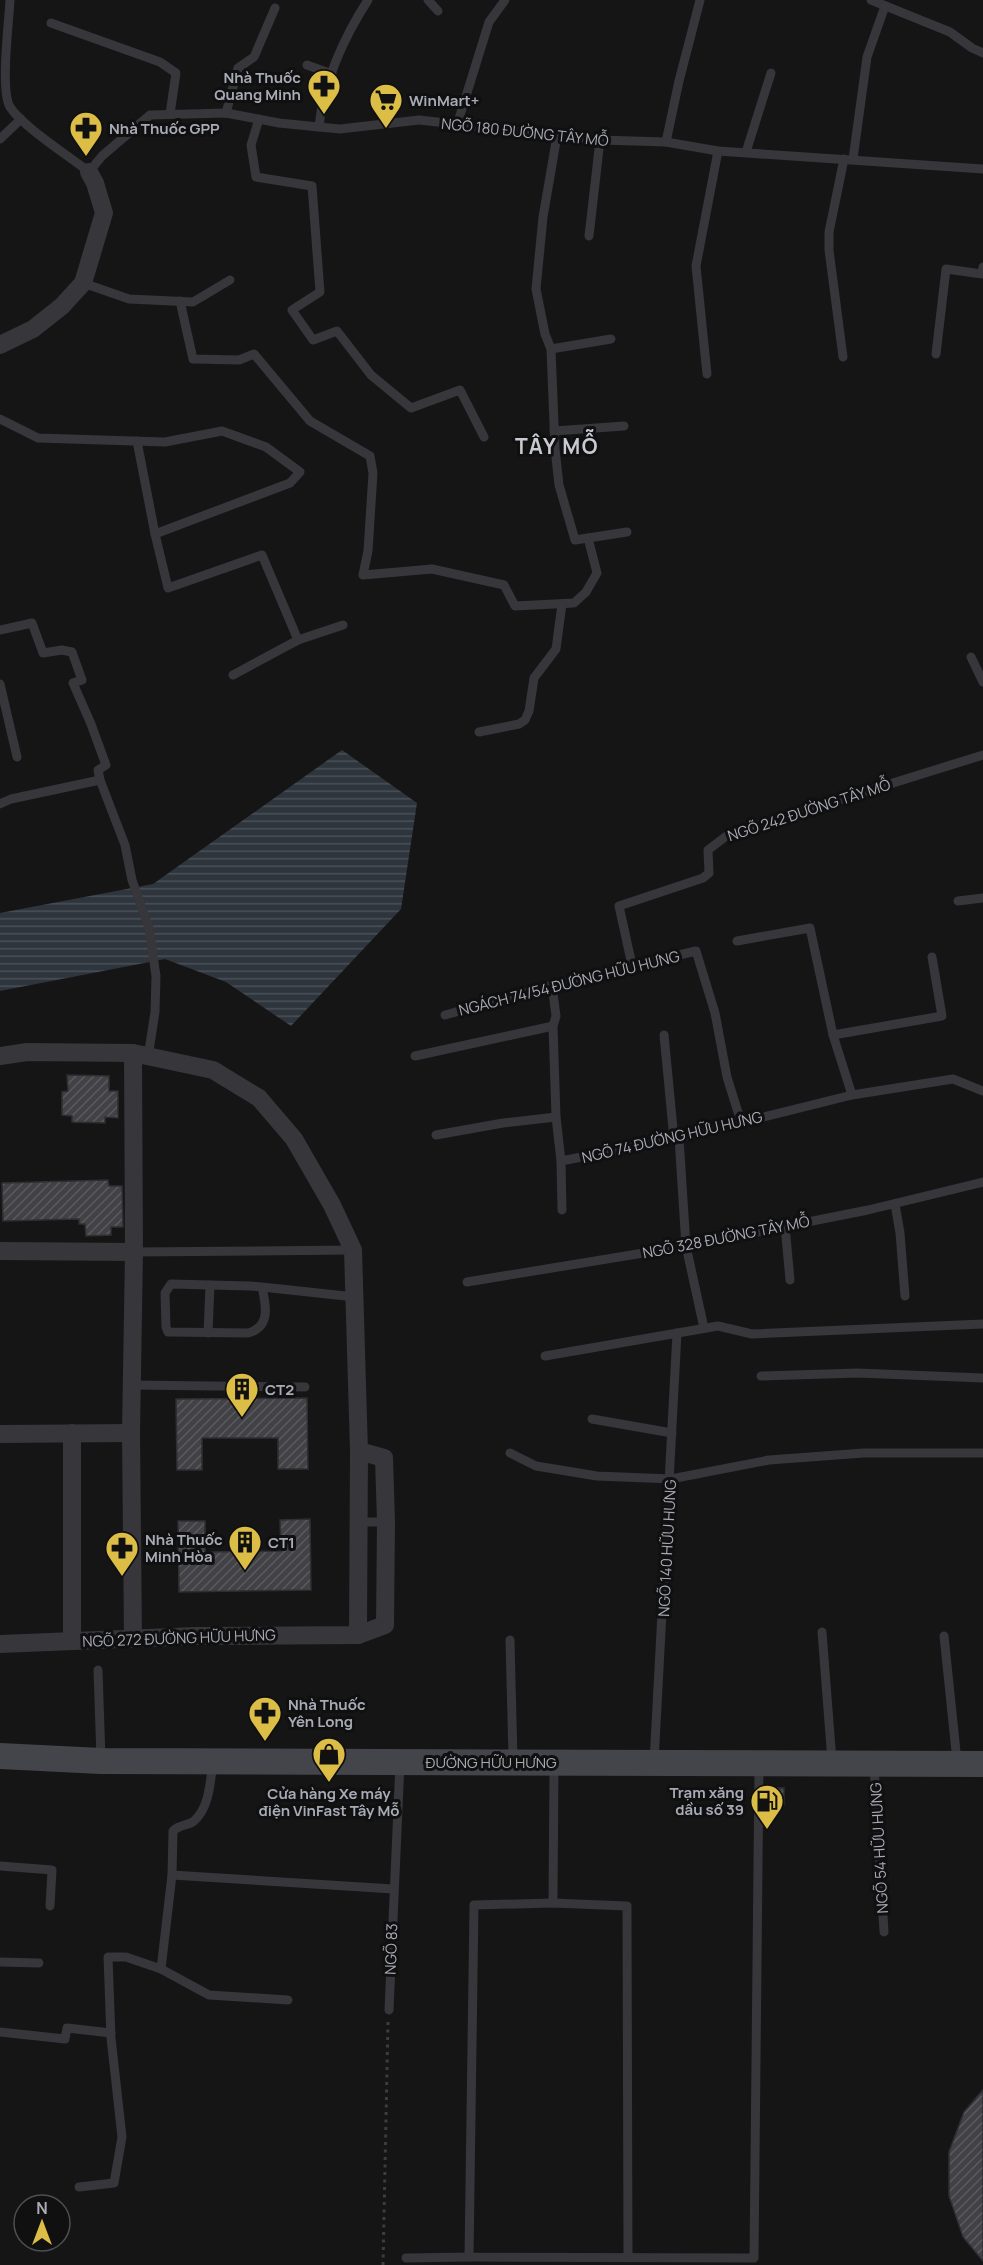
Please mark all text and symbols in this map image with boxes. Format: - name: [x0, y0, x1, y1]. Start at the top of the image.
- place label: Nhà Thuốc Quang Minh: [214, 67, 301, 105]
- pharmacy icon: Nhà Thuốc Quang Minh: [306, 68, 342, 115]
- supermarket icon: WinMart+: [368, 82, 404, 129]
- place label: WinMart+: [409, 90, 479, 111]
- pharmacy icon: Nhà Thuốc GPP: [68, 110, 104, 157]
- street label: NGÕ 180 ĐƯỜNG TÂY MỖ: [440, 113, 610, 151]
- place label: Nhà Thuốc GPP: [109, 118, 220, 139]
- district label: TÂY MỖ: [515, 429, 599, 460]
- street label: NGÕ 242 ĐƯỜNG TÂY MỖ: [725, 774, 893, 846]
- street label: NGÁCH 74/54 ĐƯỜNG HỮU HƯNG: [456, 945, 682, 1021]
- street label: NGÕ 74 ĐƯỜNG HỮU HƯNG: [580, 1106, 765, 1168]
- street label: NGÕ 328 ĐƯỜNG TÂY MỖ: [641, 1210, 812, 1264]
- building icon: CT2: [224, 1371, 260, 1418]
- place label: CT2: [265, 1379, 294, 1400]
- street label: NGÕ 140 HỮU HƯNG: [653, 1478, 681, 1617]
- building icon: CT1: [227, 1524, 263, 1571]
- place label: Nhà Thuốc Minh Hòa: [145, 1529, 223, 1567]
- pharmacy icon: Nhà Thuốc Minh Hòa: [104, 1530, 140, 1577]
- place label: CT1: [268, 1532, 295, 1553]
- street label: NGÕ 272 ĐƯỜNG HỮU HƯNG: [82, 1624, 276, 1652]
- place label: Nhà Thuốc Yên Long: [288, 1694, 366, 1732]
- pharmacy icon: Nhà Thuốc Yên Long: [247, 1695, 283, 1742]
- shop icon: Cửa hàng Xe máy điện VinFast Tây Mỗ: [311, 1736, 347, 1783]
- street label: ĐƯỜNG HỮU HƯNG: [425, 1752, 557, 1773]
- place label: Trạm xăng dầu số 39: [669, 1782, 744, 1820]
- street label: NGÕ 54 HỮU HƯNG: [865, 1782, 893, 1914]
- place label: Cửa hàng Xe máy điện VinFast Tây Mỗ: [258, 1783, 400, 1821]
- fuel station icon: Trạm xăng dầu số 39: [749, 1783, 785, 1830]
- street label: NGÕ 83: [380, 1923, 402, 1975]
- north arrow: [12, 2193, 72, 2253]
- text: N: [36, 2197, 48, 2219]

